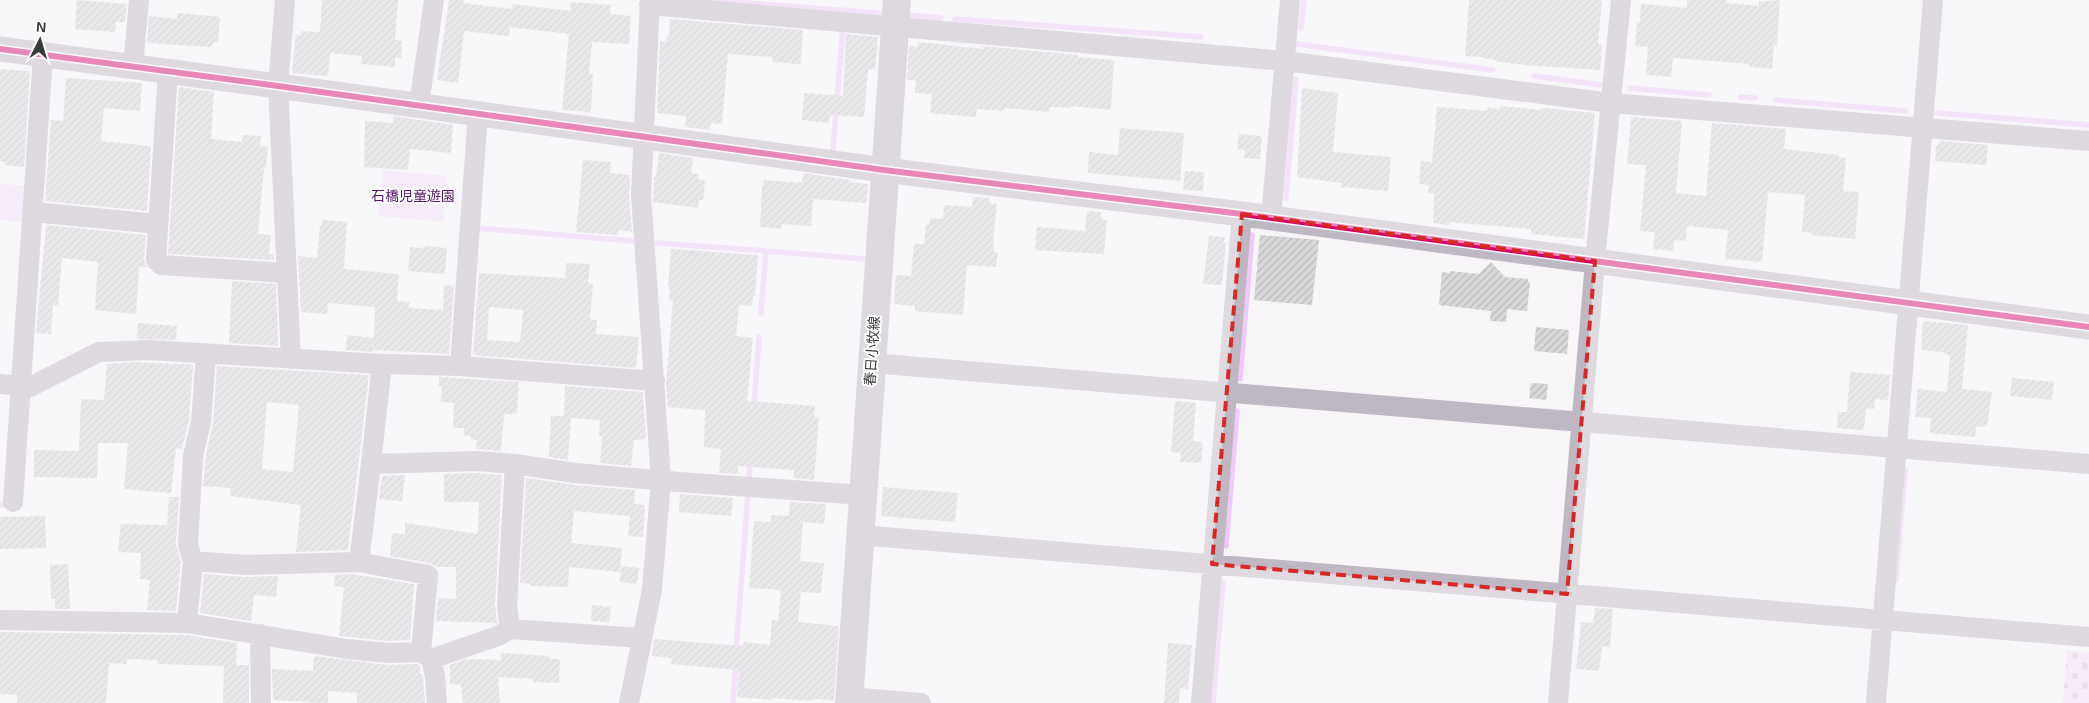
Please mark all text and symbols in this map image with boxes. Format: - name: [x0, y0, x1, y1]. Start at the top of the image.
- north arrow: [15, 15, 65, 65]
- text: N: [35, 19, 47, 35]
- park label: 石橋児童遊園: [371, 188, 455, 204]
- street label: 春日小牧線: [862, 316, 882, 386]

